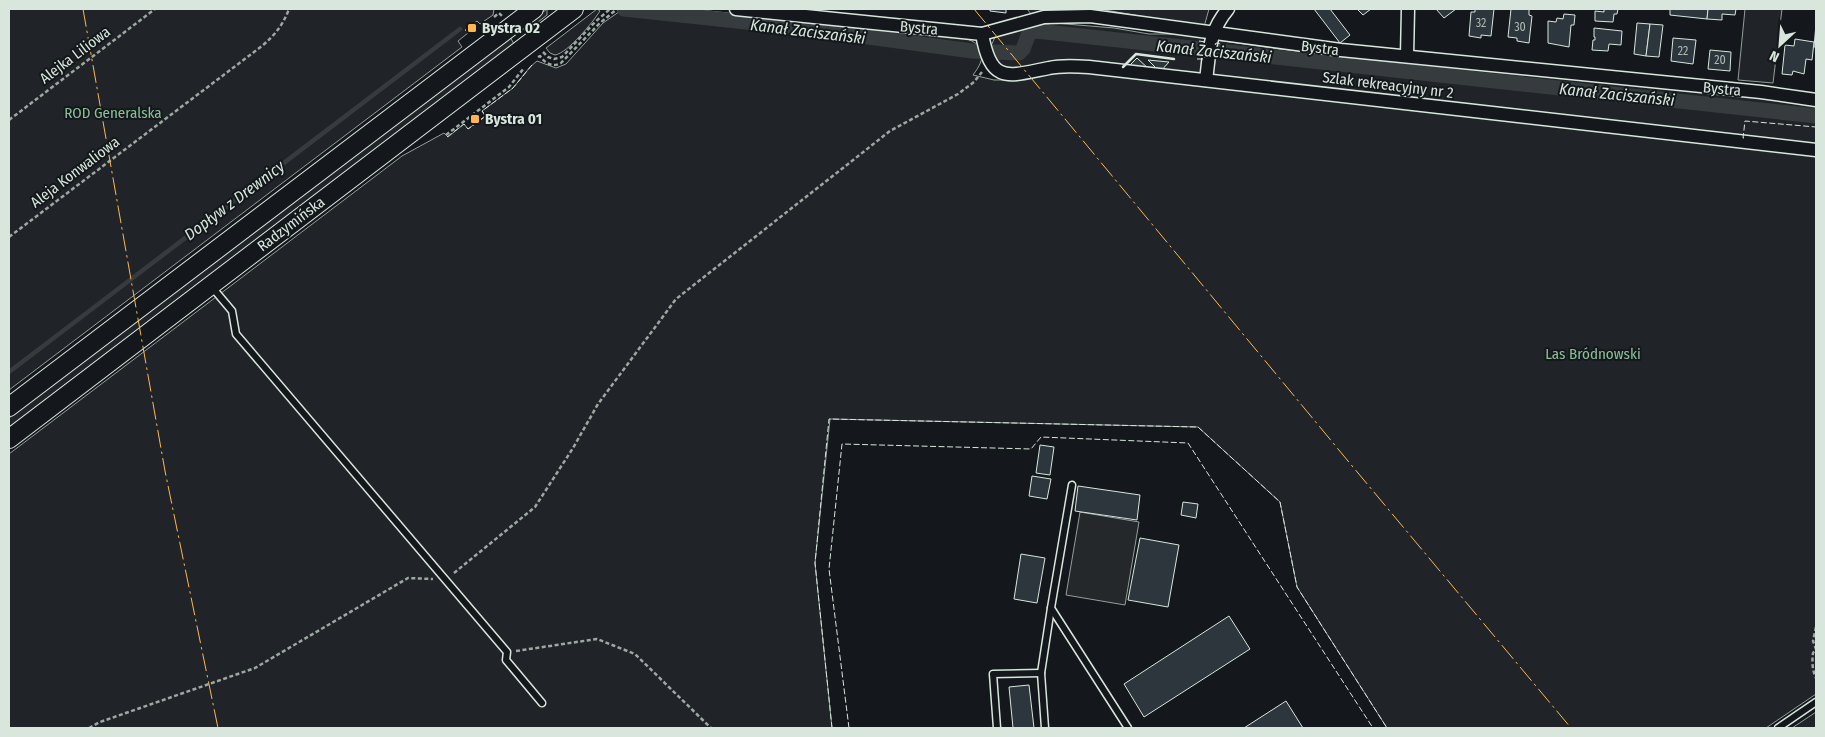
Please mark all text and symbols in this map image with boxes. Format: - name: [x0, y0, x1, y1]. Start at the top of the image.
- water label: Kanał Zaciszański: [749, 15, 867, 48]
- house number: 32: [1476, 16, 1486, 30]
- street label: Bystra: [899, 17, 939, 39]
- place label: Bystra 02: [482, 19, 540, 37]
- house number: 30: [1514, 20, 1526, 34]
- north arrow: [1755, 20, 1805, 70]
- marker: Bystra 02: [466, 22, 478, 34]
- street label: Alejka Liliowa: [36, 23, 114, 87]
- water label: Kanał Zaciszański: [1155, 36, 1273, 67]
- street label: Bystra: [1300, 37, 1340, 59]
- house number: 22: [1678, 44, 1688, 58]
- text: N: [1767, 47, 1782, 66]
- house number: 20: [1714, 53, 1726, 67]
- street label: Szlak rekreacyjny nr 2: [1321, 68, 1455, 102]
- street label: Bystra: [1702, 78, 1742, 100]
- water label: Kanał Zaciszański: [1558, 79, 1676, 110]
- park label: ROD Generalska: [64, 104, 162, 122]
- place label: Bystra 01: [485, 110, 542, 128]
- marker: Bystra 01: [469, 113, 481, 125]
- street label: Aleja Konwaliowa: [27, 133, 123, 211]
- water label: Dopływ z Drewnicy: [181, 156, 289, 244]
- street label: Radzymińska: [254, 193, 328, 255]
- park label: Las Bródnowski: [1545, 345, 1641, 363]

